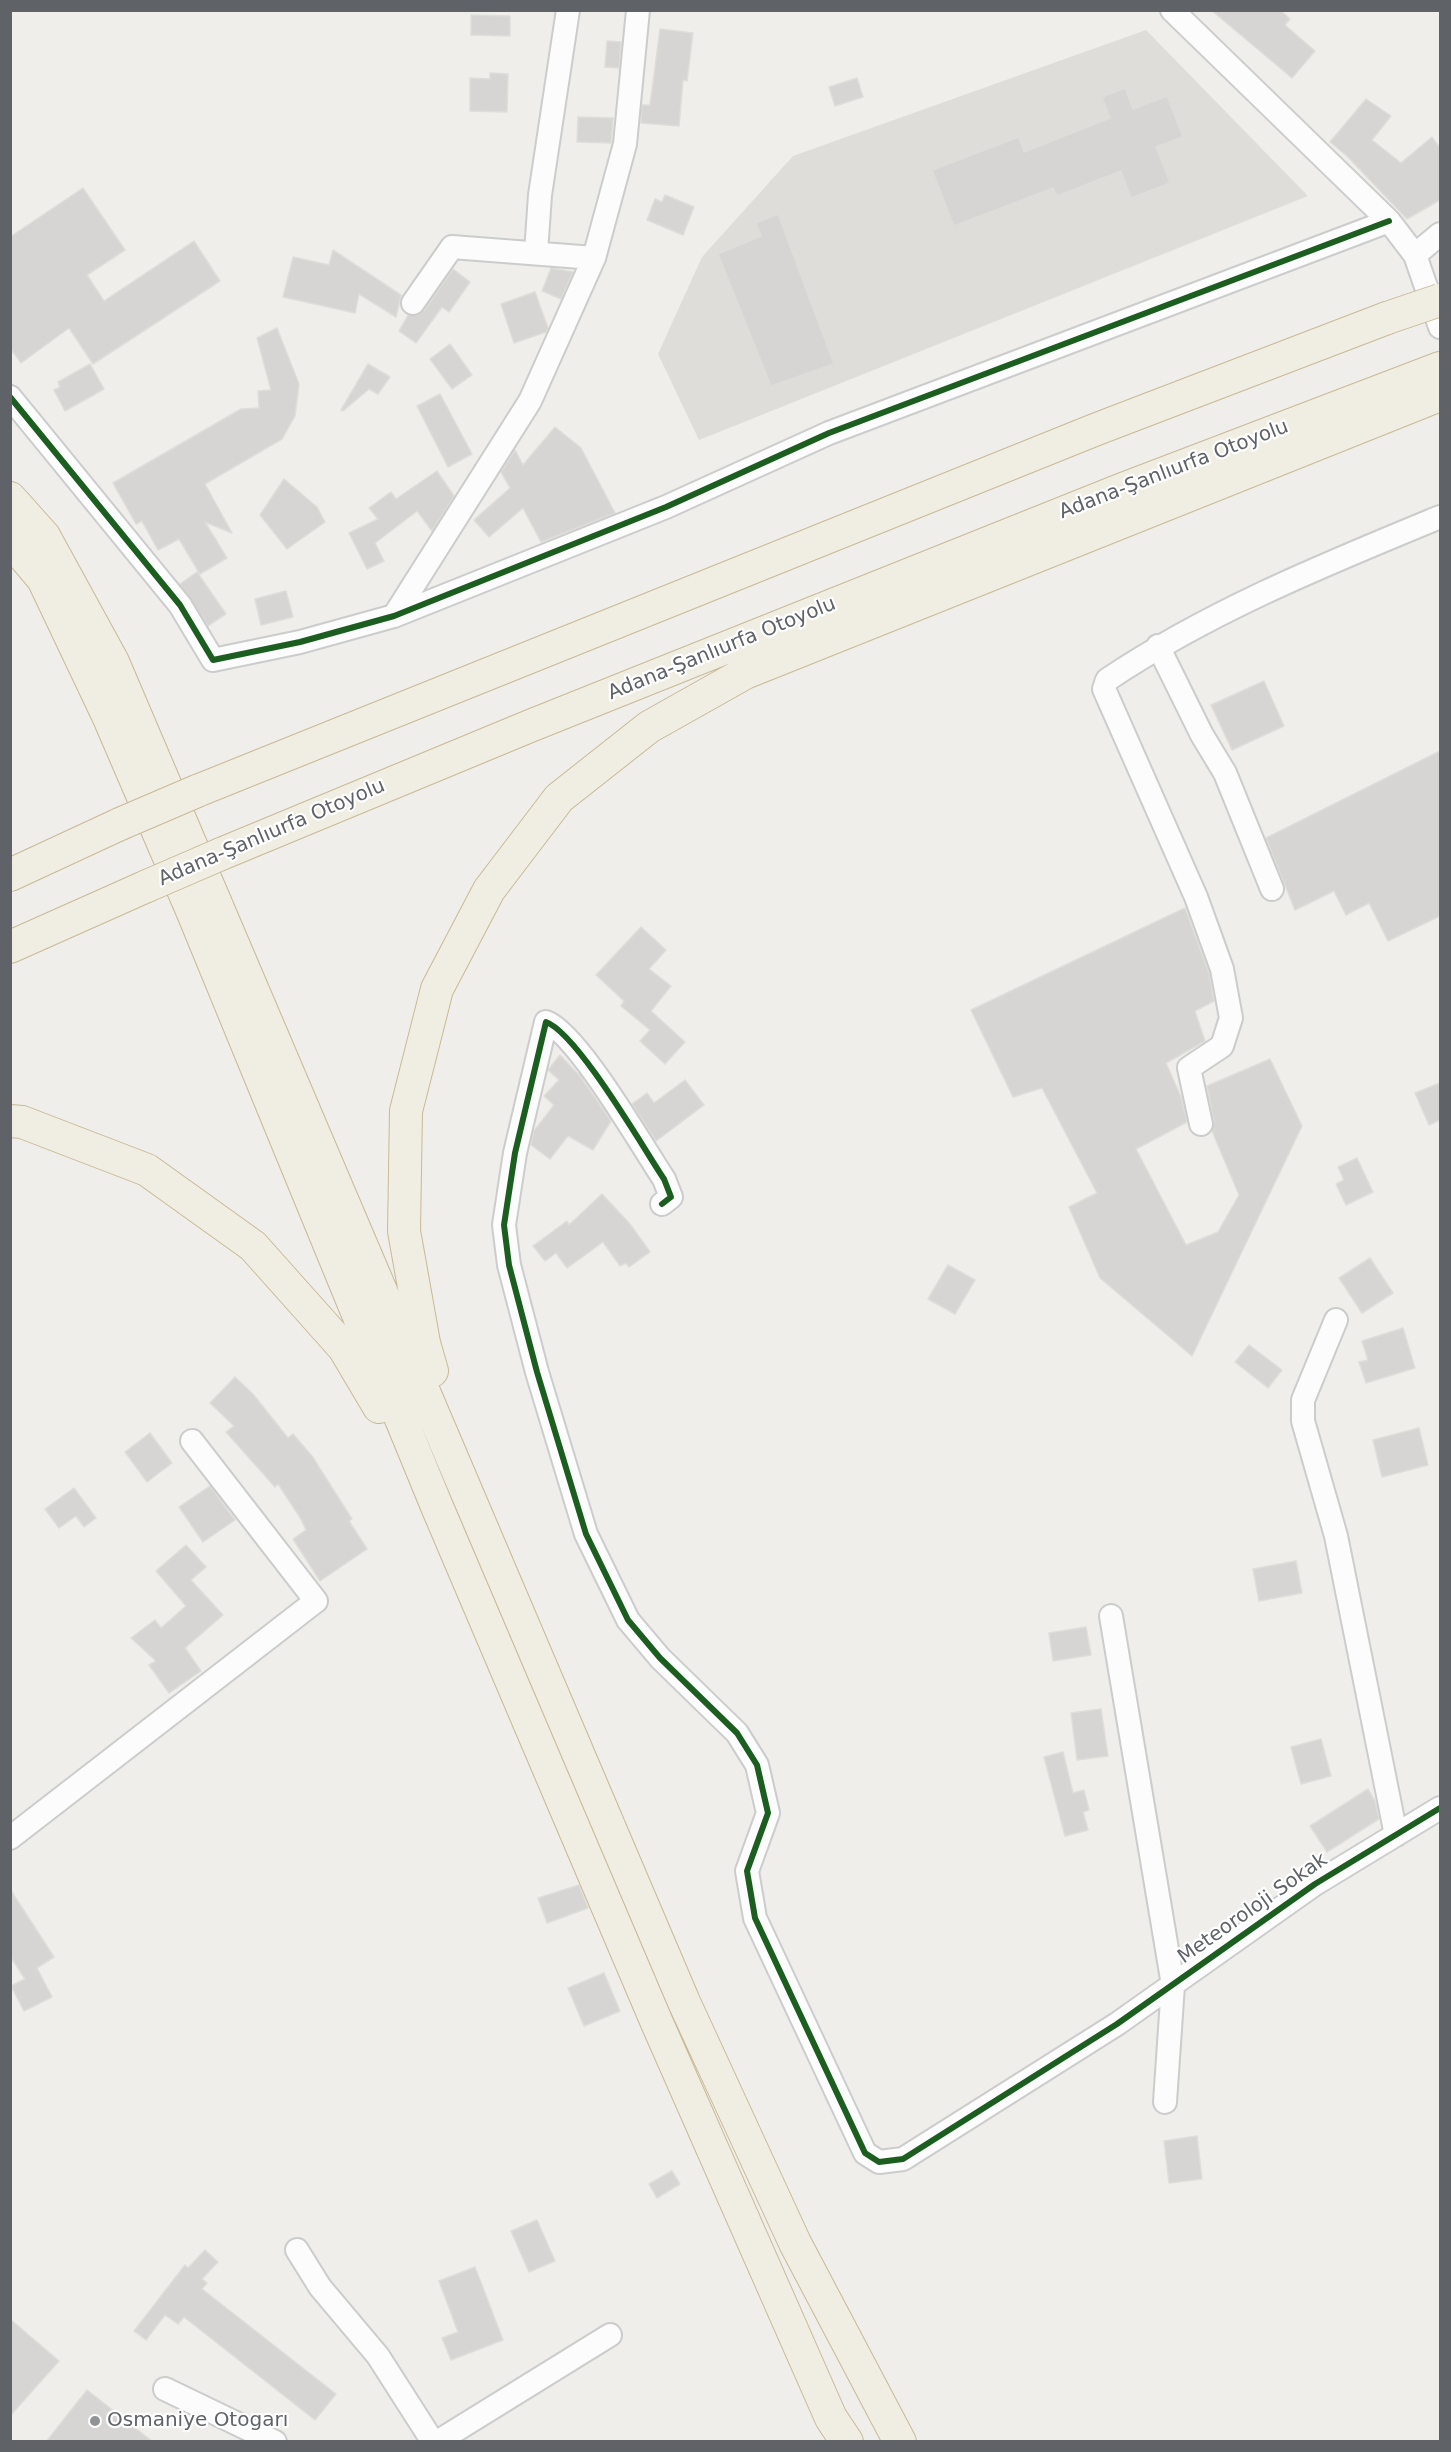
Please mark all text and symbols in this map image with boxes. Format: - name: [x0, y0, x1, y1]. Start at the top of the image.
- street label: Adana-Şanlıurfa Otoyolu: [1056, 415, 1292, 525]
- street label: Adana-Şanlıurfa Otoyolu: [604, 592, 840, 706]
- street label: Adana-Şanlıurfa Otoyolu: [155, 774, 389, 892]
- street label: Meteoroloji Sokak: [1174, 1848, 1332, 1970]
- place label: Osmaniye Otogarı: [107, 2409, 288, 2433]
- marker: Osmaniye Otogarı: [88, 2414, 102, 2428]

